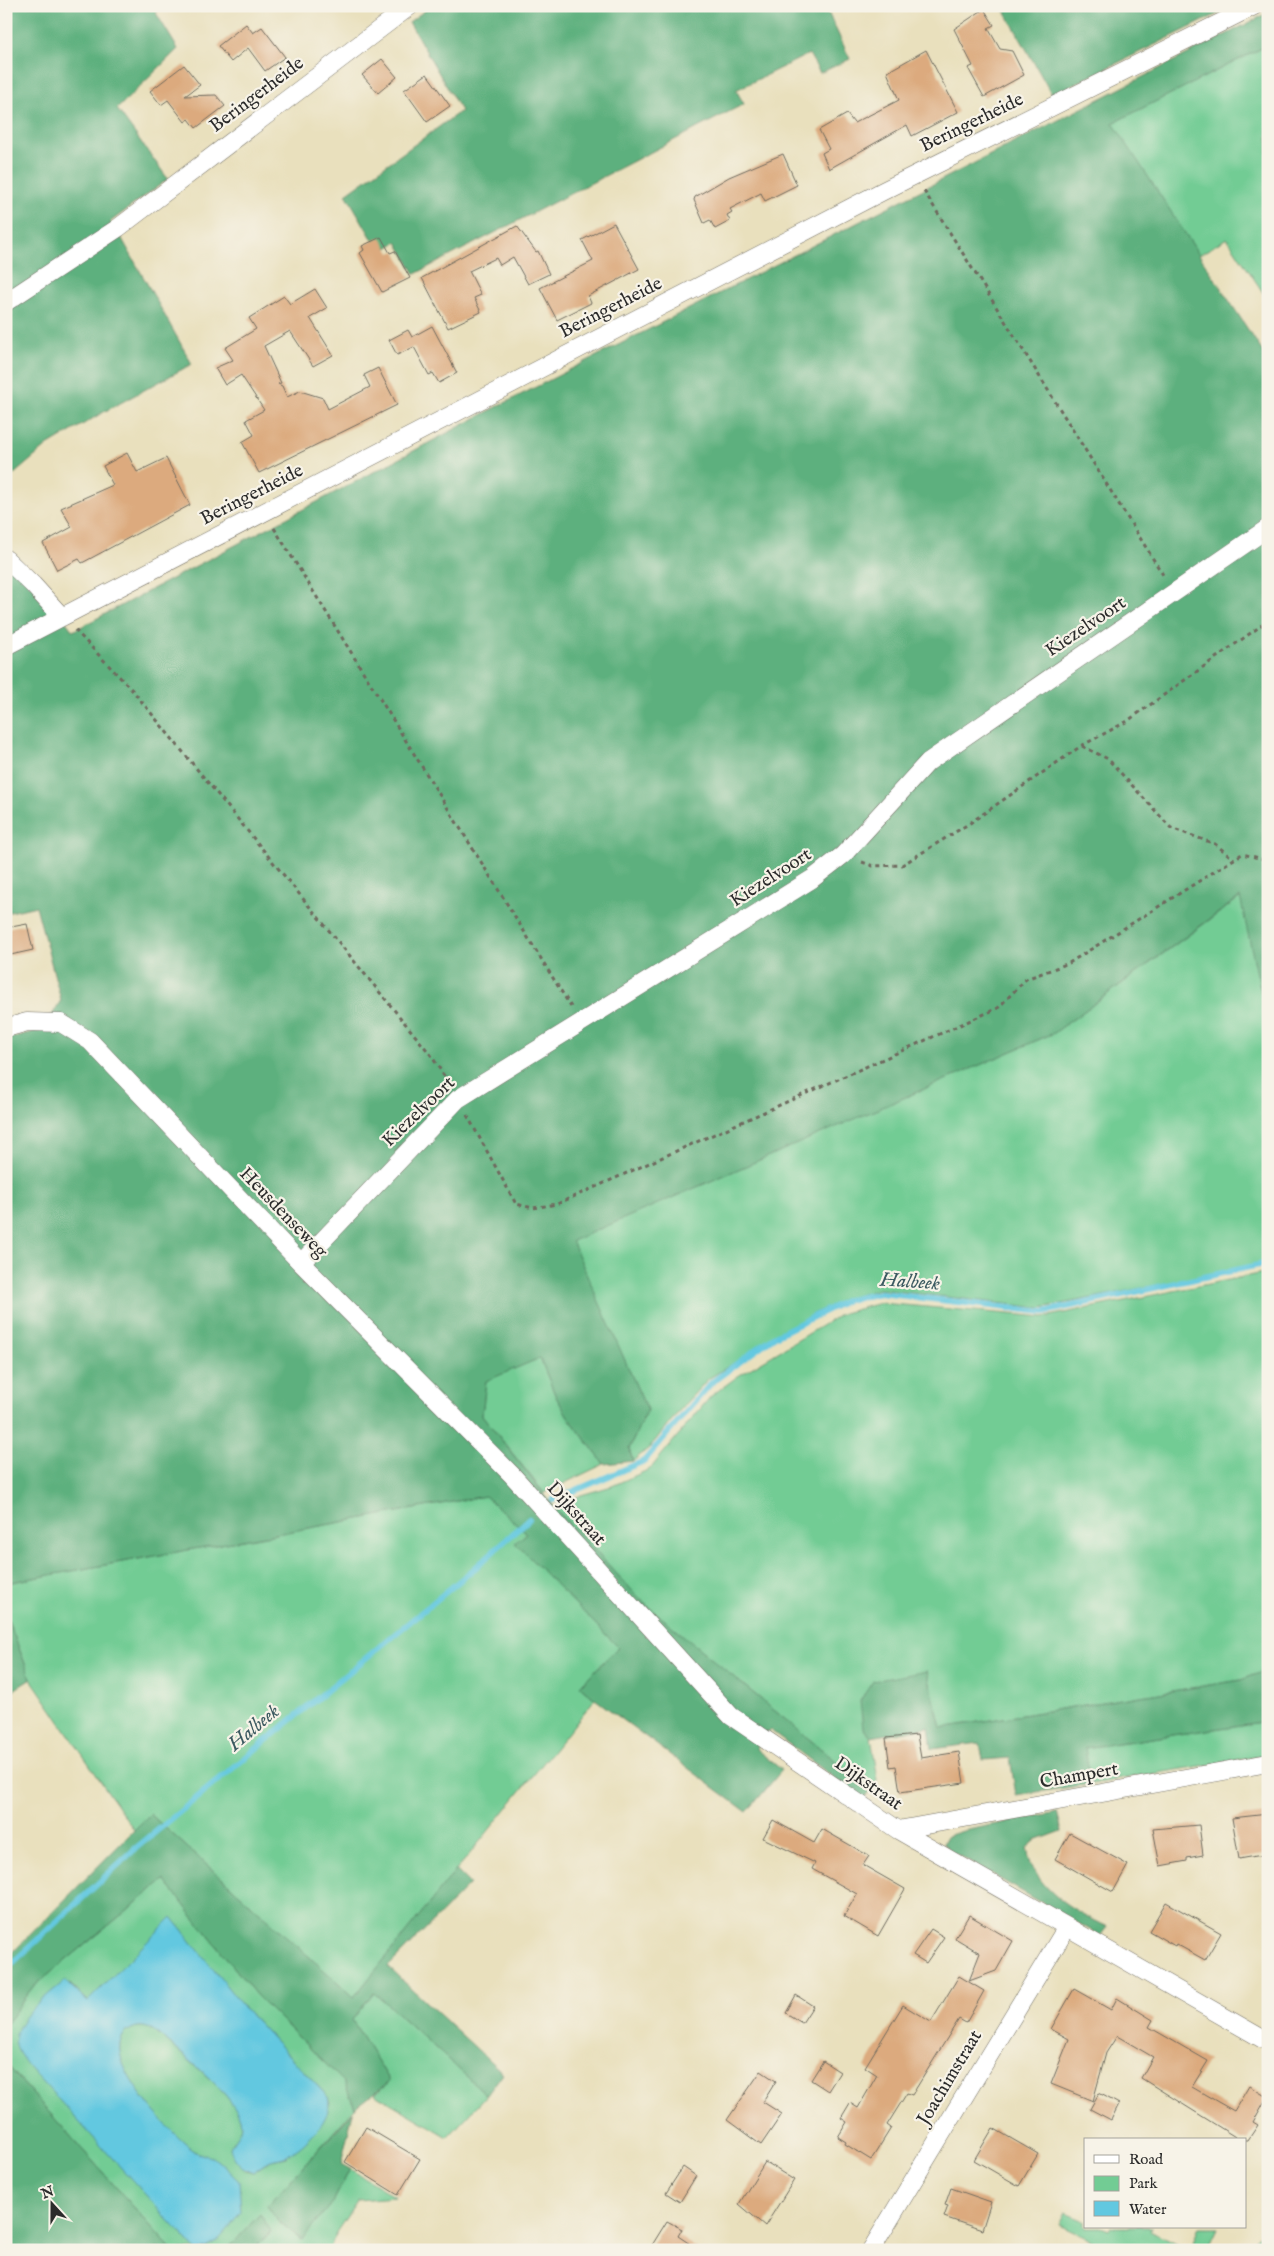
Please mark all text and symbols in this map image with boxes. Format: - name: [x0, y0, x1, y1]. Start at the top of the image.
- street label: Beringerheide: [205, 52, 309, 138]
- street label: Beringerheide: [916, 88, 1028, 158]
- street label: Beringerheide: [556, 272, 667, 344]
- street label: Beringerheide: [197, 459, 308, 531]
- street label: Kiezelvoort: [1041, 591, 1131, 663]
- street label: Kiezelvoort: [726, 843, 817, 913]
- street label: Kiezelvoort: [378, 1071, 461, 1153]
- street label: Heusdenseweg: [234, 1163, 333, 1264]
- water label: Halbeek: [878, 1267, 941, 1297]
- street label: Dijkstraat: [541, 1477, 611, 1551]
- water label: Halbeek: [222, 1699, 285, 1757]
- street label: Dijkstraat: [829, 1752, 907, 1816]
- street label: Champert: [1038, 1757, 1120, 1795]
- street label: Joachimstraat: [911, 2026, 988, 2132]
- legend: [1084, 2138, 1246, 2228]
- text: Road: [1129, 2150, 1164, 2169]
- text: Park: [1129, 2174, 1159, 2193]
- north arrow: [28, 2178, 78, 2228]
- text: N: [38, 2182, 57, 2204]
- text: Water: [1129, 2200, 1167, 2219]

